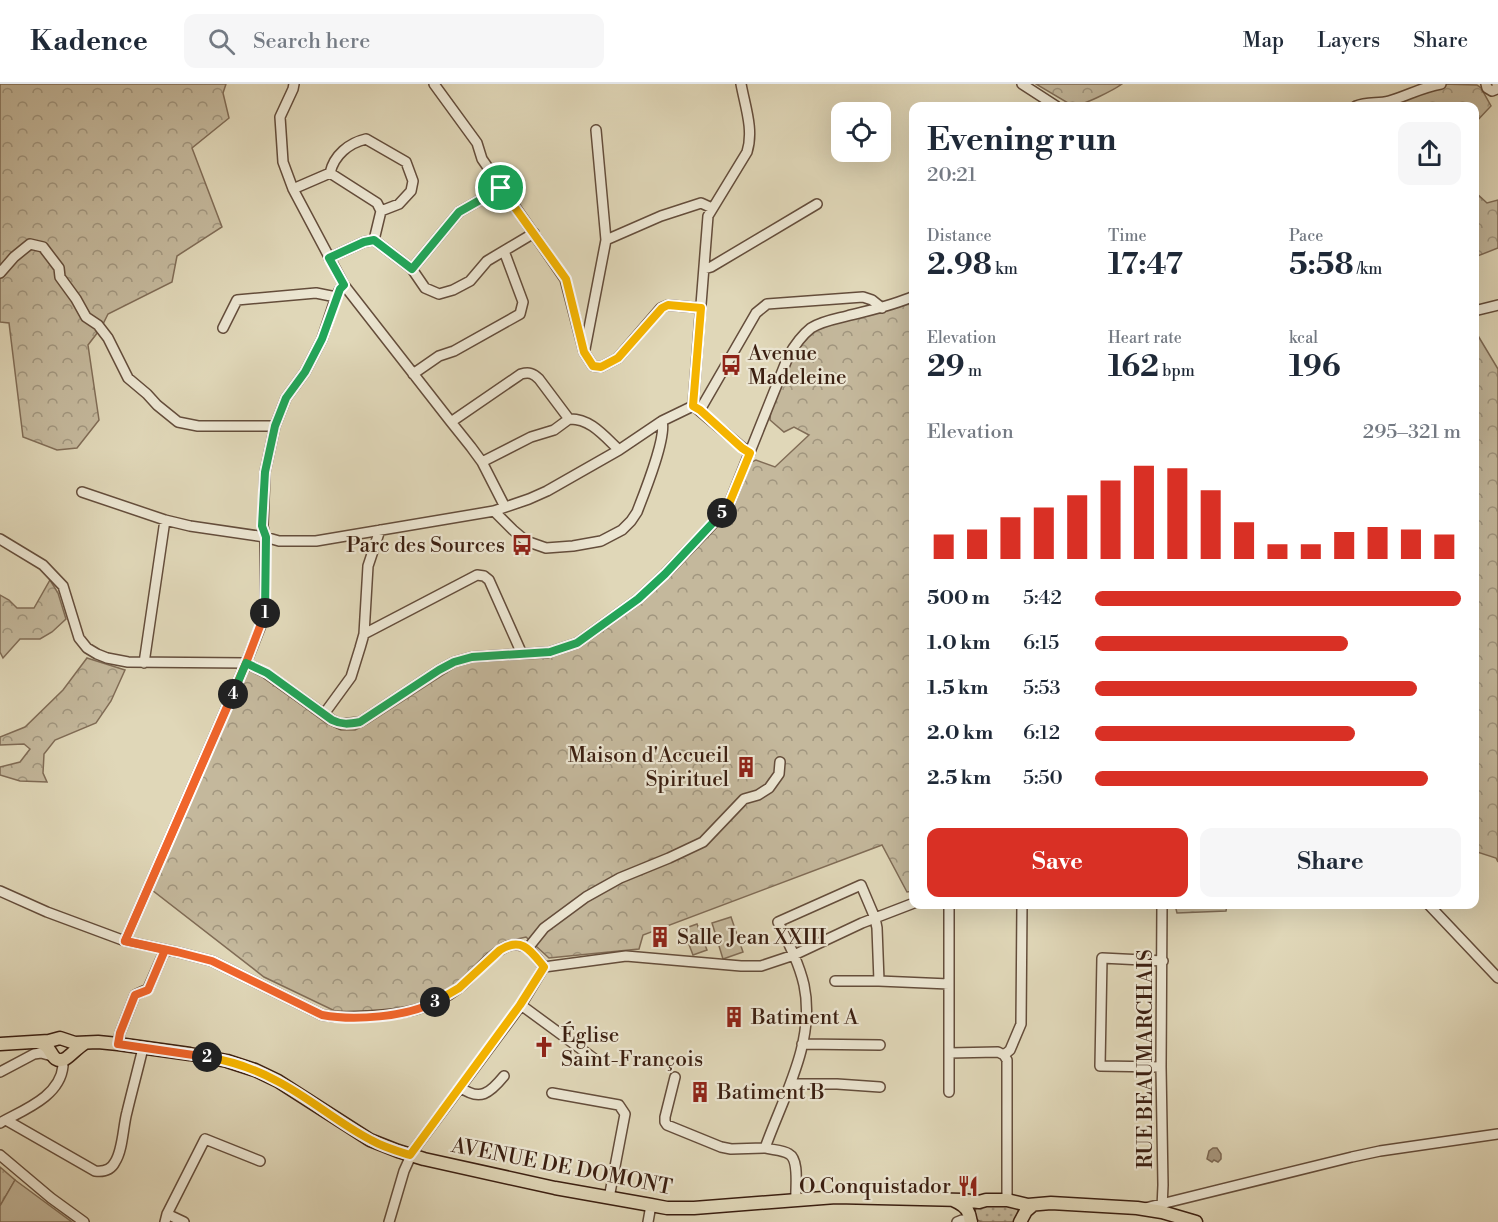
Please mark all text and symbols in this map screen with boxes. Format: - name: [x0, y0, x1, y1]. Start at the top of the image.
- search box: [184, 14, 604, 68]
- text: Kadence: [30, 24, 148, 59]
- icon: search: [205, 25, 238, 58]
- text: Search here: [253, 28, 370, 55]
- text: Map: [1243, 28, 1284, 54]
- text: Layers: [1317, 28, 1380, 54]
- text: Share: [1413, 28, 1468, 54]
- map controls: [831, 102, 891, 162]
- button: locate: [831, 102, 891, 162]
- text: Evening run: [927, 120, 1116, 161]
- button: share: [1398, 122, 1461, 185]
- pin: [475, 162, 526, 213]
- text: 20:21: [927, 163, 976, 188]
- icon: arrive: [484, 171, 517, 204]
- text: Distance: [927, 226, 992, 246]
- text: Time: [1108, 226, 1147, 246]
- text: Pace: [1289, 226, 1323, 246]
- text: 2.98: [927, 246, 992, 284]
- text: 17:47: [1108, 246, 1183, 284]
- text: 5:58: [1289, 246, 1354, 284]
- text: km: [992, 259, 1018, 279]
- text: /km: [1354, 259, 1382, 279]
- text: Elevation: [927, 328, 996, 348]
- text: Heart rate: [1108, 328, 1182, 348]
- text: kcal: [1289, 328, 1318, 348]
- place label: Avenue Madeleine: [747, 341, 847, 391]
- text: 29: [927, 348, 965, 386]
- text: 162: [1108, 348, 1159, 386]
- text: 196: [1289, 348, 1341, 386]
- bus stop icon: Avenue Madeleine: [719, 353, 743, 377]
- text: m: [965, 361, 982, 381]
- text: bpm: [1159, 361, 1195, 381]
- text: Elevation: [927, 420, 1014, 445]
- text: 295–321 m: [1363, 420, 1461, 445]
- pin: 5: [707, 498, 737, 528]
- text: 5: [717, 503, 727, 523]
- place label: Parc des Sources: [346, 533, 505, 559]
- bus stop icon: Parc des Sources: [510, 533, 534, 557]
- text: 500 m: [927, 586, 990, 611]
- text: 5:42: [1023, 586, 1062, 611]
- pin: 1: [250, 598, 280, 628]
- text: 1: [261, 603, 269, 623]
- text: 1.0 km: [927, 631, 991, 656]
- text: 6:15: [1023, 631, 1059, 656]
- text: 1.5 km: [927, 676, 988, 701]
- text: 5:53: [1023, 676, 1061, 701]
- pin: 4: [218, 679, 248, 709]
- text: 4: [228, 684, 238, 704]
- text: 2.0 km: [927, 721, 993, 746]
- text: 6:12: [1023, 721, 1060, 746]
- place label: Maison d'Accueil Spirituel: [568, 743, 729, 793]
- building icon: Maison d'Accueil Spirituel: [734, 755, 758, 779]
- text: 2.5 km: [927, 766, 991, 791]
- text: 5:50: [1023, 766, 1063, 791]
- button: Save: [927, 828, 1188, 897]
- button: Share: [1200, 828, 1461, 897]
- building icon: Salle Jean XXIII: [648, 925, 672, 949]
- place label: Salle Jean XXIII: [677, 925, 826, 951]
- street label: RUE BEAUMARCHAIS: [1133, 949, 1159, 1169]
- pin: 3: [420, 987, 450, 1017]
- text: 3: [430, 992, 440, 1012]
- building icon: Batiment A: [722, 1005, 746, 1029]
- place label: Batiment A: [750, 1005, 859, 1031]
- place label: Église Saint-François: [561, 1021, 703, 1073]
- church icon: Église Saint-François: [532, 1035, 556, 1059]
- pin: 2: [192, 1042, 222, 1072]
- text: 2: [202, 1047, 212, 1067]
- building icon: Batiment B: [688, 1080, 712, 1104]
- place label: Batiment B: [716, 1080, 825, 1106]
- street label: AVENUE DE DOMONT: [448, 1133, 675, 1201]
- place label: O Conquistador: [799, 1174, 951, 1200]
- restaurant icon: O Conquistador: [956, 1174, 980, 1198]

